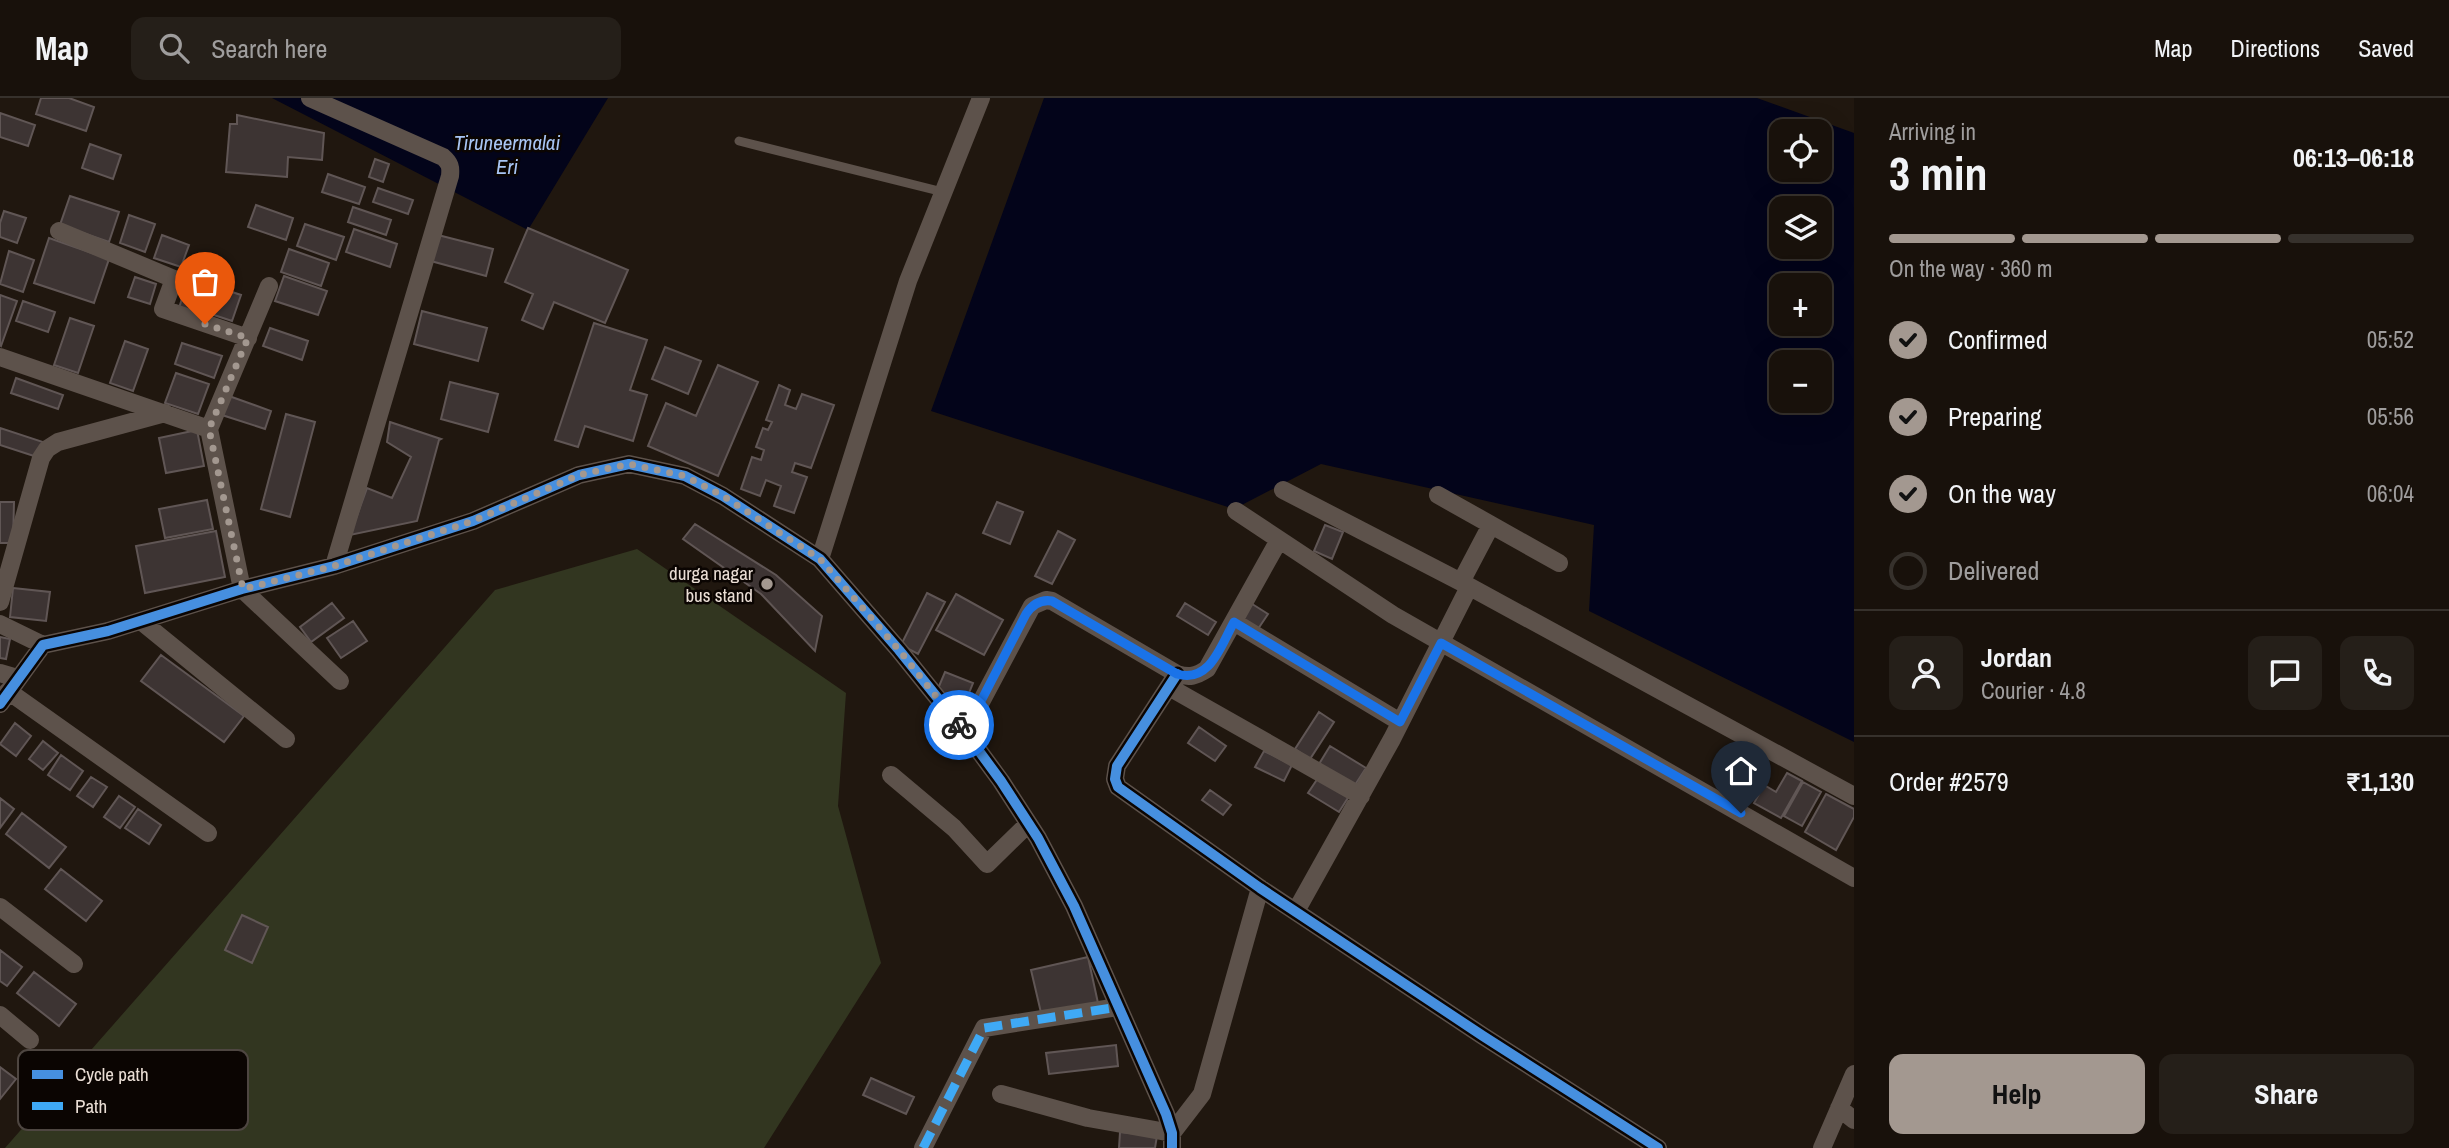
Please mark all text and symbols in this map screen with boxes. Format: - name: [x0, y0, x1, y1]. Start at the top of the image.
- search box: [131, 17, 621, 80]
- text: Map: [35, 26, 89, 70]
- icon: search: [155, 29, 193, 67]
- text: Search here: [211, 31, 327, 66]
- text: Map: [2154, 32, 2192, 64]
- text: Directions: [2230, 32, 2320, 64]
- text: Saved: [2358, 32, 2414, 64]
- text: Arriving in: [1889, 116, 1976, 147]
- map controls: [1769, 119, 1832, 413]
- button: locate: [1769, 119, 1832, 182]
- water label: Tiruneermalai Eri: [454, 128, 560, 181]
- text: 06:13–06:18: [2293, 140, 2414, 175]
- text: 3 min: [1889, 142, 1988, 204]
- button: layers: [1769, 196, 1832, 259]
- pin: [175, 252, 235, 324]
- text: On the way · 360 m: [1889, 253, 2053, 284]
- icon: bag: [186, 263, 224, 301]
- button: +: [1769, 273, 1832, 336]
- icon: check: [1889, 321, 1927, 359]
- text: Confirmed: [1948, 322, 2048, 357]
- text: 05:52: [2367, 324, 2414, 355]
- button: −: [1769, 350, 1832, 413]
- icon: check: [1889, 398, 1927, 436]
- text: Preparing: [1948, 399, 2042, 434]
- text: 05:56: [2367, 401, 2414, 432]
- icon: check: [1889, 475, 1927, 513]
- text: On the way: [1948, 476, 2056, 511]
- text: 06:04: [2367, 478, 2414, 509]
- text: Delivered: [1948, 553, 2039, 588]
- place label: durga nagar bus stand: [669, 560, 754, 608]
- marker: durga nagar bus stand: [759, 576, 775, 592]
- button: person: [1889, 636, 1963, 710]
- button: chat: [2248, 636, 2322, 710]
- button: phone: [2340, 636, 2414, 710]
- text: Jordan: [1981, 640, 2052, 675]
- text: Courier · 4.8: [1981, 675, 2086, 706]
- courier: [924, 690, 994, 760]
- icon: bike: [940, 706, 978, 744]
- pin: [1711, 741, 1771, 813]
- icon: home: [1722, 752, 1760, 790]
- text: Order #2579: [1889, 764, 2009, 799]
- text: ₹1,130: [2346, 764, 2414, 799]
- legend: [18, 1050, 248, 1130]
- button: Help: [1889, 1054, 2145, 1134]
- button: Share: [2159, 1054, 2414, 1134]
- text: Cycle path: [75, 1061, 149, 1087]
- text: Path: [75, 1093, 107, 1119]

